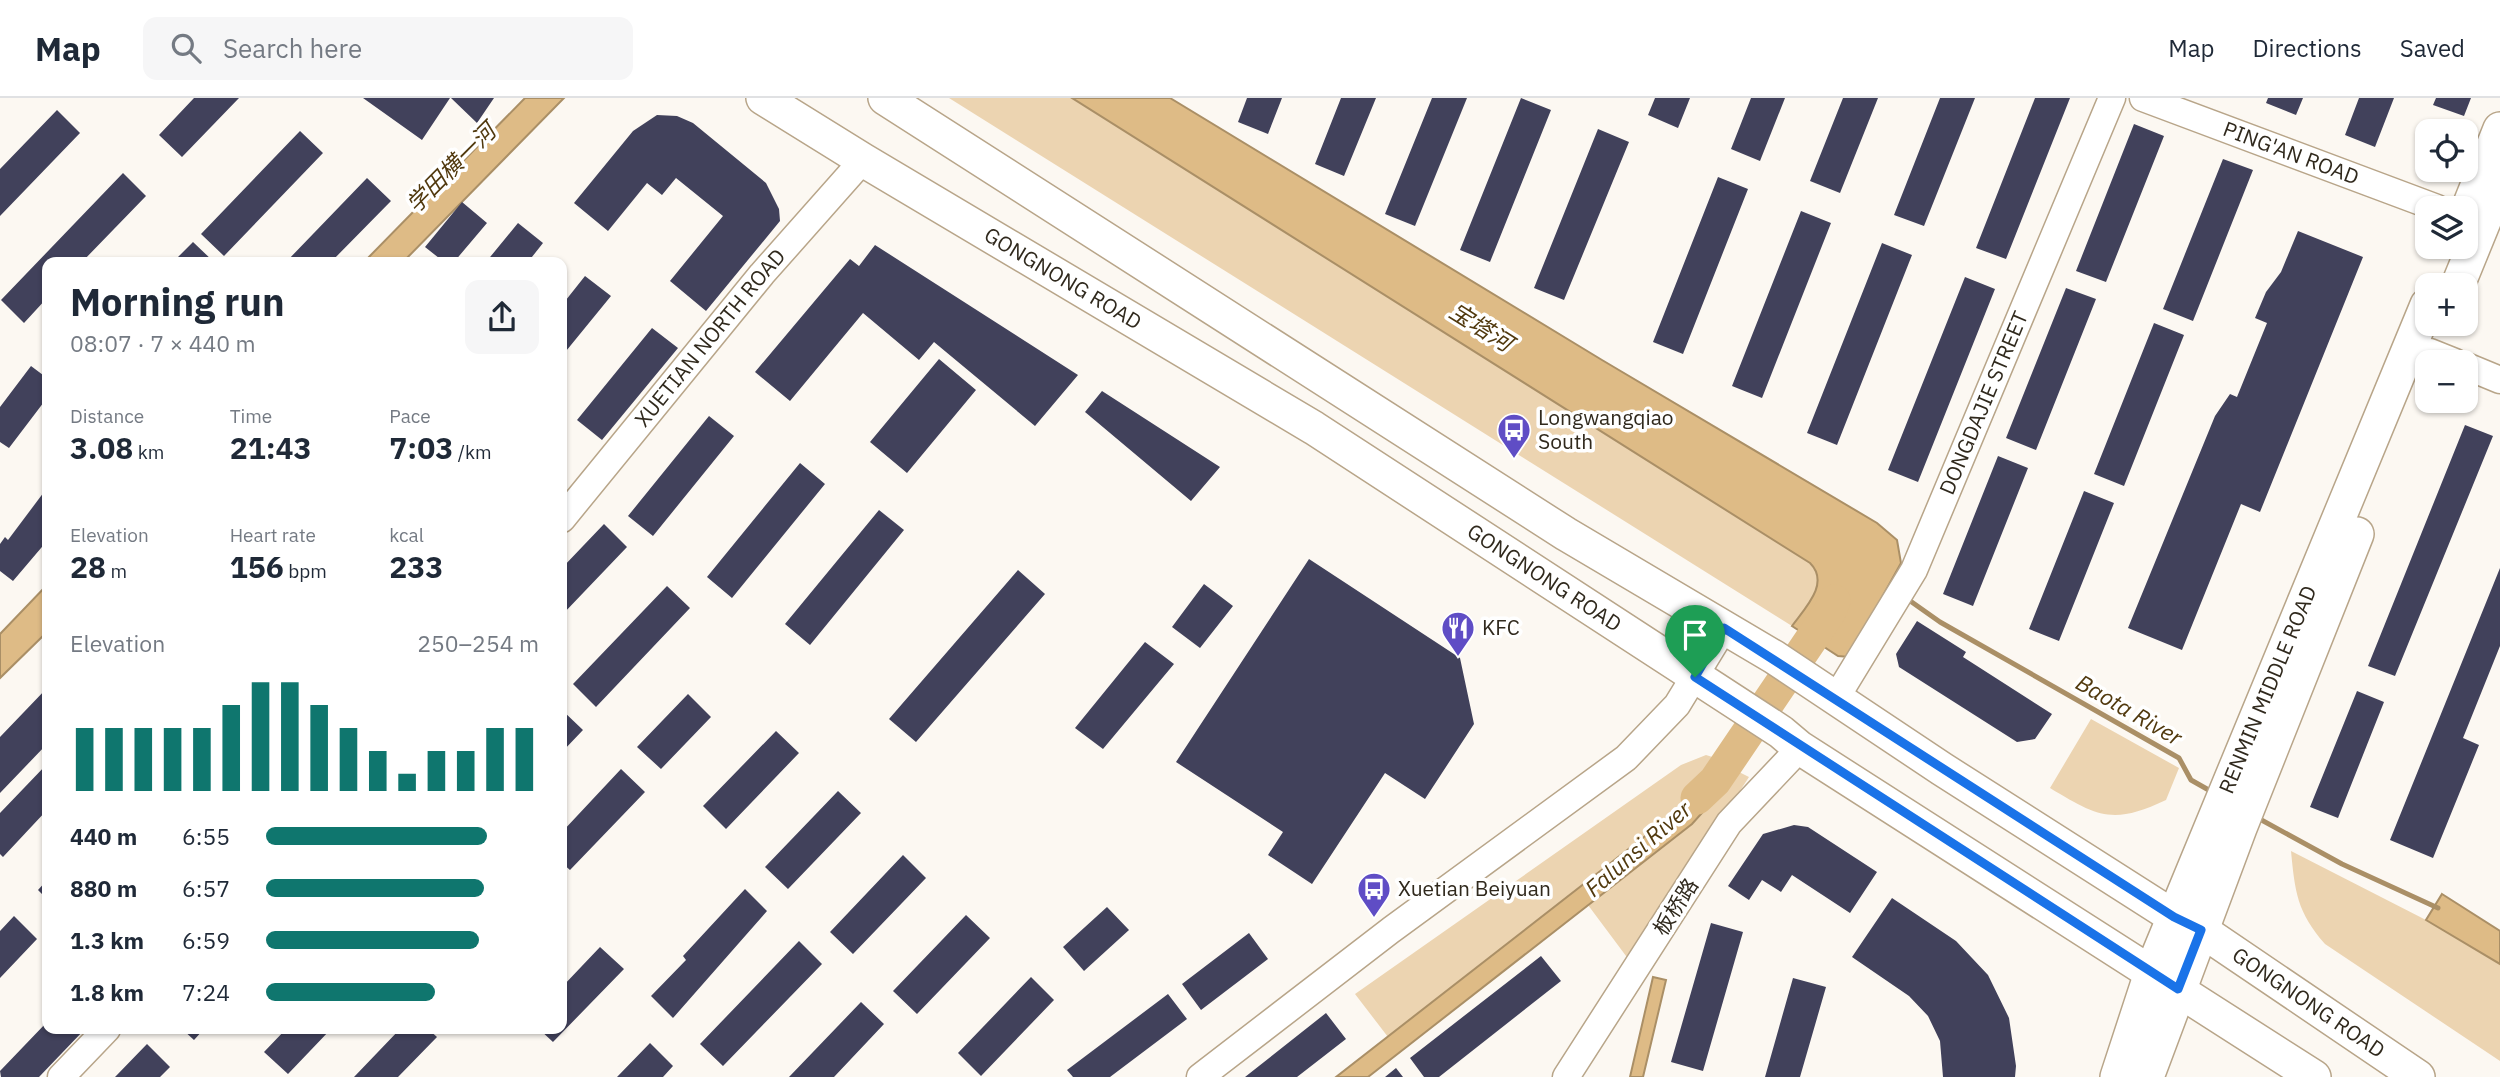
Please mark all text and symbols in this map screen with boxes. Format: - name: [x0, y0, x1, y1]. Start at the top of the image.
- search box: [143, 17, 633, 80]
- text: Map: [35, 27, 101, 70]
- icon: search: [167, 29, 205, 67]
- text: Search here: [223, 31, 362, 65]
- text: Map: [2168, 32, 2214, 64]
- text: Directions: [2252, 32, 2362, 64]
- text: Saved: [2400, 32, 2465, 64]
- water label: 学田横一河: [399, 113, 504, 219]
- street label: PING'AN ROAD: [2219, 114, 2363, 191]
- map controls: [2415, 119, 2478, 413]
- button: locate: [2415, 119, 2478, 182]
- button: layers: [2415, 196, 2478, 259]
- street label: GONGNONG ROAD: [979, 220, 1147, 335]
- street label: XUETIAN NORTH ROAD: [628, 242, 791, 432]
- button: +: [2415, 273, 2478, 336]
- text: Morning run: [70, 277, 285, 326]
- button: share: [465, 280, 539, 354]
- water label: 宝塔河: [1444, 295, 1522, 359]
- street label: DONGDAJIE STREET: [1932, 307, 2034, 498]
- text: 08:07 · 7 × 440 m: [70, 328, 256, 358]
- button: −: [2415, 350, 2478, 413]
- place label: Longwangqiao South: [1538, 403, 1674, 455]
- text: Distance: [70, 404, 144, 428]
- text: Time: [230, 404, 272, 428]
- text: Pace: [389, 404, 431, 428]
- bus stop icon: Longwangqiao South: [1495, 411, 1533, 460]
- text: 3.08: [70, 428, 133, 467]
- text: 21:43: [230, 428, 312, 467]
- text: 7:03: [389, 428, 453, 467]
- text: km: [133, 440, 164, 464]
- text: /km: [453, 440, 492, 464]
- street label: GONGNONG ROAD: [1462, 517, 1627, 637]
- text: Elevation: [70, 523, 149, 547]
- text: Heart rate: [230, 523, 316, 547]
- text: kcal: [389, 523, 424, 547]
- text: 28: [70, 547, 106, 586]
- text: 156: [230, 547, 284, 586]
- text: 233: [389, 547, 443, 586]
- text: m: [106, 559, 127, 583]
- text: bpm: [284, 559, 327, 583]
- street label: RENMIN MIDDLE ROAD: [2212, 581, 2323, 797]
- pin: [1665, 605, 1725, 677]
- restaurant icon: KFC: [1439, 609, 1477, 658]
- place label: KFC: [1482, 613, 1520, 641]
- icon: arrive: [1676, 616, 1714, 654]
- text: Elevation: [70, 628, 165, 658]
- text: 250–254 m: [417, 628, 539, 658]
- water label: Baota River: [2071, 667, 2189, 752]
- water label: Falunsi River: [1578, 794, 1697, 903]
- text: 440 m: [70, 821, 137, 851]
- text: 6:55: [182, 821, 230, 851]
- bus stop icon: Xuetian Beiyuan: [1355, 870, 1393, 919]
- street label: 板桥路: [1646, 872, 1704, 940]
- text: 880 m: [70, 873, 137, 903]
- text: 6:57: [182, 873, 230, 903]
- place label: Xuetian Beiyuan: [1398, 874, 1551, 902]
- text: 1.3 km: [70, 925, 144, 955]
- text: 6:59: [182, 925, 230, 955]
- street label: GONGNONG ROAD: [2227, 940, 2391, 1064]
- text: 1.8 km: [70, 977, 144, 1007]
- text: 7:24: [182, 977, 230, 1007]

